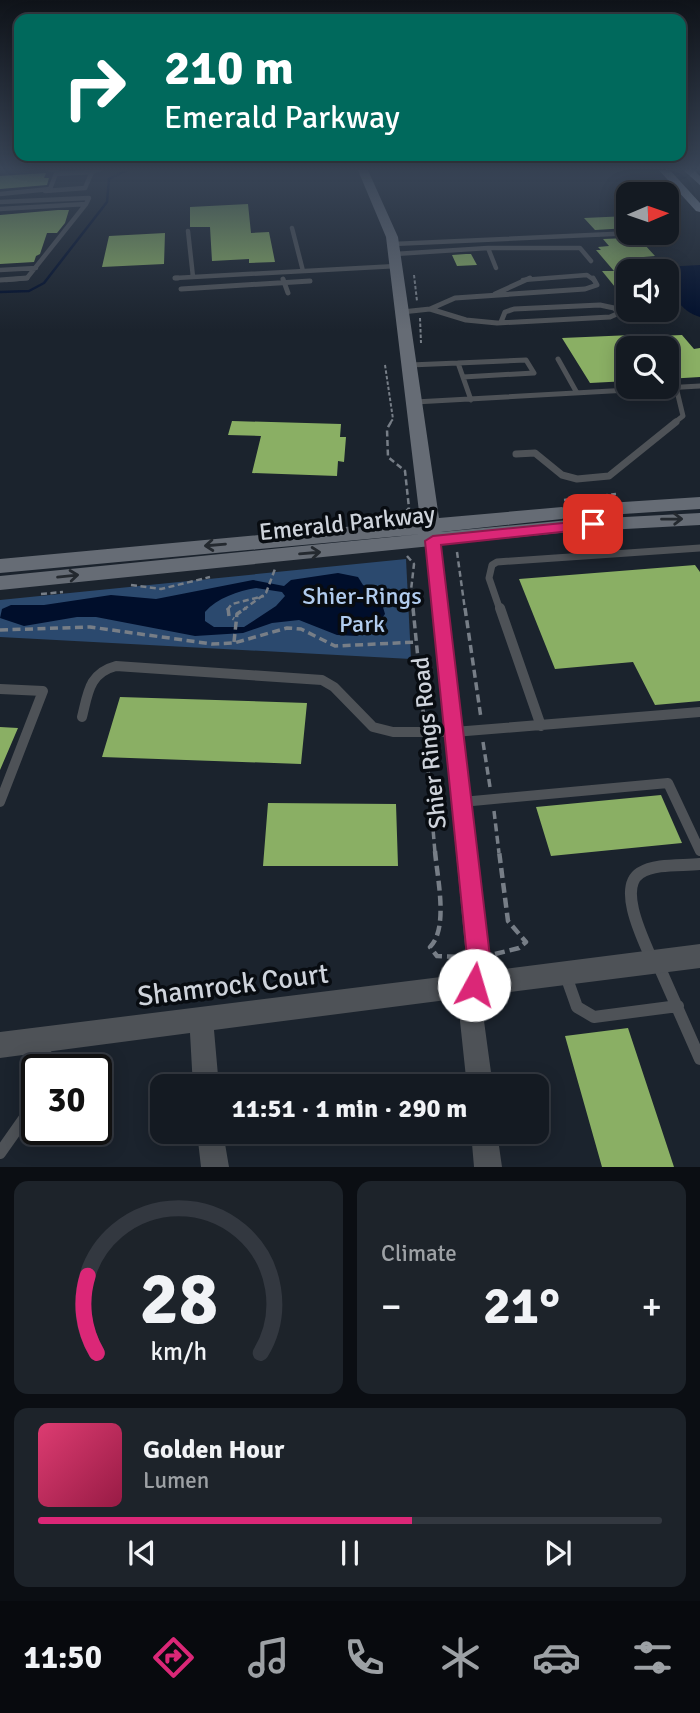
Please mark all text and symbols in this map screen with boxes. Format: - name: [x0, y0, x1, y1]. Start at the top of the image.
- text: 210 m: [164, 38, 294, 98]
- icon: right: [49, 42, 140, 133]
- text: Emerald Parkway: [164, 98, 400, 137]
- north arrow: [616, 182, 679, 245]
- map controls: [616, 182, 679, 399]
- button: sound: [616, 259, 679, 322]
- button: search: [616, 336, 679, 399]
- pin: [563, 494, 623, 554]
- street label: Emerald Parkway: [258, 499, 436, 547]
- icon: arrive: [574, 505, 612, 543]
- one-way arrow: [660, 513, 683, 526]
- one-way arrow: [204, 539, 226, 552]
- one-way arrow: [298, 546, 320, 559]
- one-way arrow: [56, 570, 79, 583]
- park label: Shier-Rings Park: [302, 581, 422, 639]
- street label: Shier Rings Road: [405, 655, 453, 831]
- position arrow: [437, 948, 511, 1022]
- street label: Shamrock Court: [135, 956, 331, 1014]
- speed limit sign: 30: [21, 1054, 112, 1145]
- text: 11:51 · 1 min · 290 m: [232, 1093, 467, 1125]
- text: Climate: [381, 1239, 457, 1268]
- text: 28: [139, 1256, 218, 1345]
- text: 21°: [483, 1274, 560, 1338]
- text: −: [381, 1283, 402, 1330]
- text: +: [641, 1283, 662, 1330]
- text: km/h: [150, 1336, 207, 1367]
- text: Golden Hour: [143, 1434, 284, 1466]
- text: Lumen: [143, 1466, 209, 1495]
- icon: previous: [123, 1534, 161, 1572]
- icon: pause: [331, 1534, 369, 1572]
- icon: next: [539, 1534, 577, 1572]
- icon: directions: [149, 1633, 198, 1682]
- icon: music: [244, 1633, 293, 1682]
- icon: phone: [340, 1633, 389, 1682]
- icon: climate: [436, 1633, 485, 1682]
- icon: car: [532, 1633, 581, 1682]
- icon: filters: [628, 1633, 677, 1682]
- text: 11:50: [23, 1638, 102, 1677]

